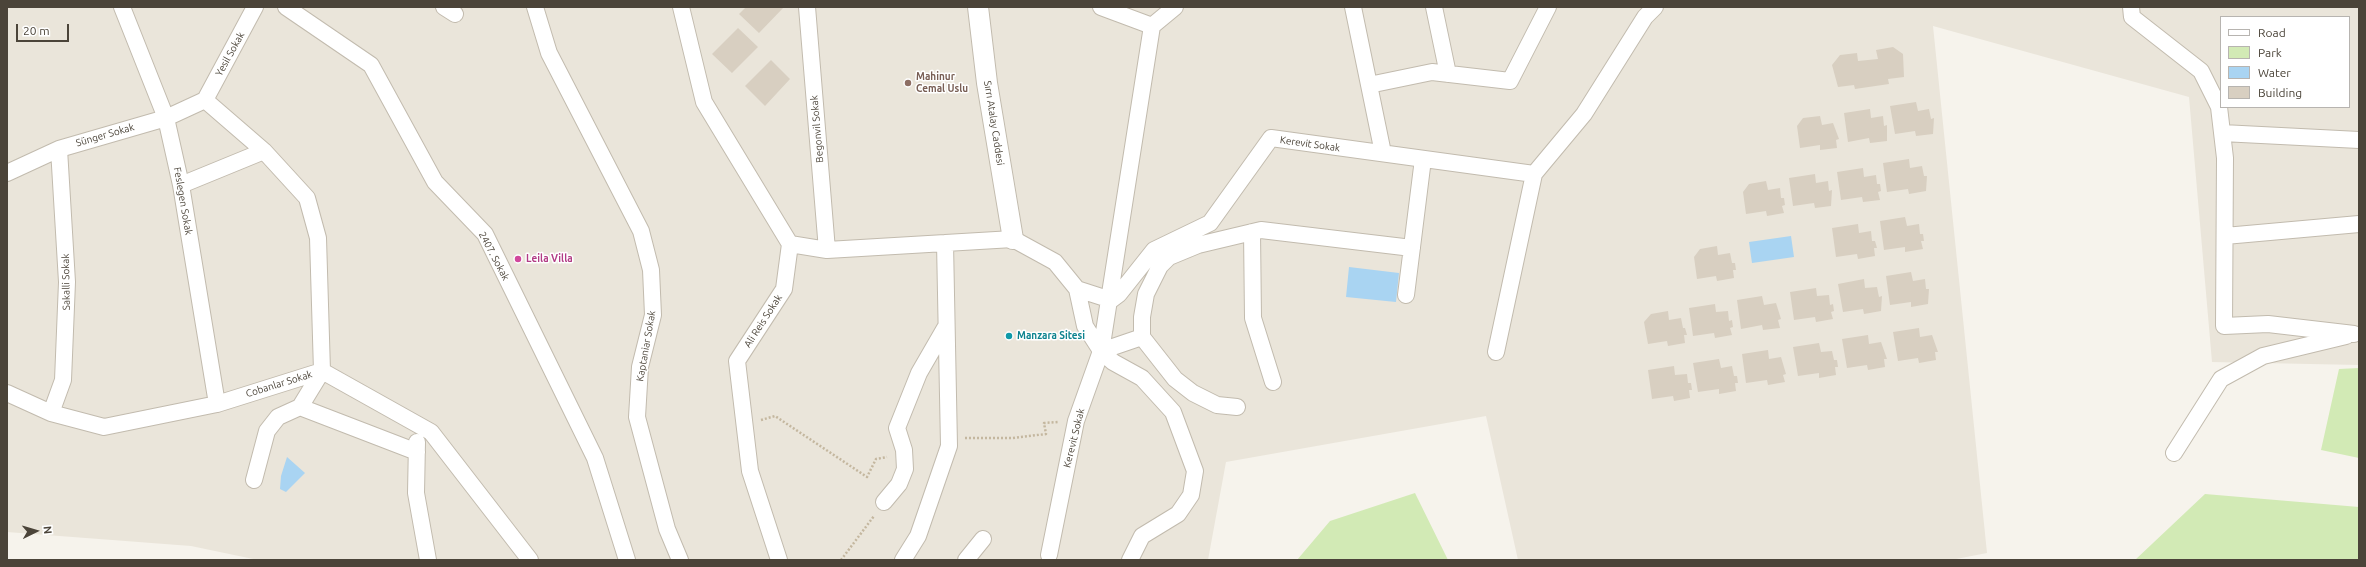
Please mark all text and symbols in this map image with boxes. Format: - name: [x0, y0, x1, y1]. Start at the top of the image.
- scale bar: [18, 16, 71, 42]
- legend: [2220, 16, 2350, 108]
- text: 20 m: [23, 24, 50, 37]
- text: Road: [2258, 26, 2286, 39]
- street label: Yesil Sokak: [213, 30, 247, 78]
- text: Park: [2258, 46, 2282, 59]
- text: Water: [2258, 66, 2291, 79]
- place label: Mahinur Cemal Uslu: [916, 71, 968, 94]
- marker: Mahinur Cemal Uslu: [903, 78, 913, 88]
- street label: Sırrı Atalay Caddesi: [981, 80, 1007, 166]
- text: Building: [2258, 86, 2302, 99]
- street label: Begonvil Sokak: [808, 95, 826, 163]
- street label: Sünger Sokak: [74, 121, 136, 149]
- street label: Kerevit Sokak: [1279, 134, 1341, 154]
- street label: Feslegen Sokak: [171, 166, 195, 236]
- street label: 2407. Sokak: [476, 230, 512, 282]
- street label: Sakalli Sokak: [60, 253, 72, 311]
- place label: Leila Villa: [526, 253, 573, 265]
- marker: Leila Villa: [513, 254, 523, 264]
- street label: Ali Reis Sokak: [741, 292, 785, 350]
- street label: Kaptaniar Sokak: [634, 310, 658, 382]
- place label: Manzara Sitesi: [1017, 330, 1085, 342]
- marker: Manzara Sitesi: [1004, 331, 1014, 341]
- street label: Cobanlar Sokak: [244, 368, 314, 400]
- street label: Kerevit Sokak: [1061, 407, 1087, 469]
- north arrow: [16, 511, 56, 551]
- text: N: [42, 525, 54, 535]

